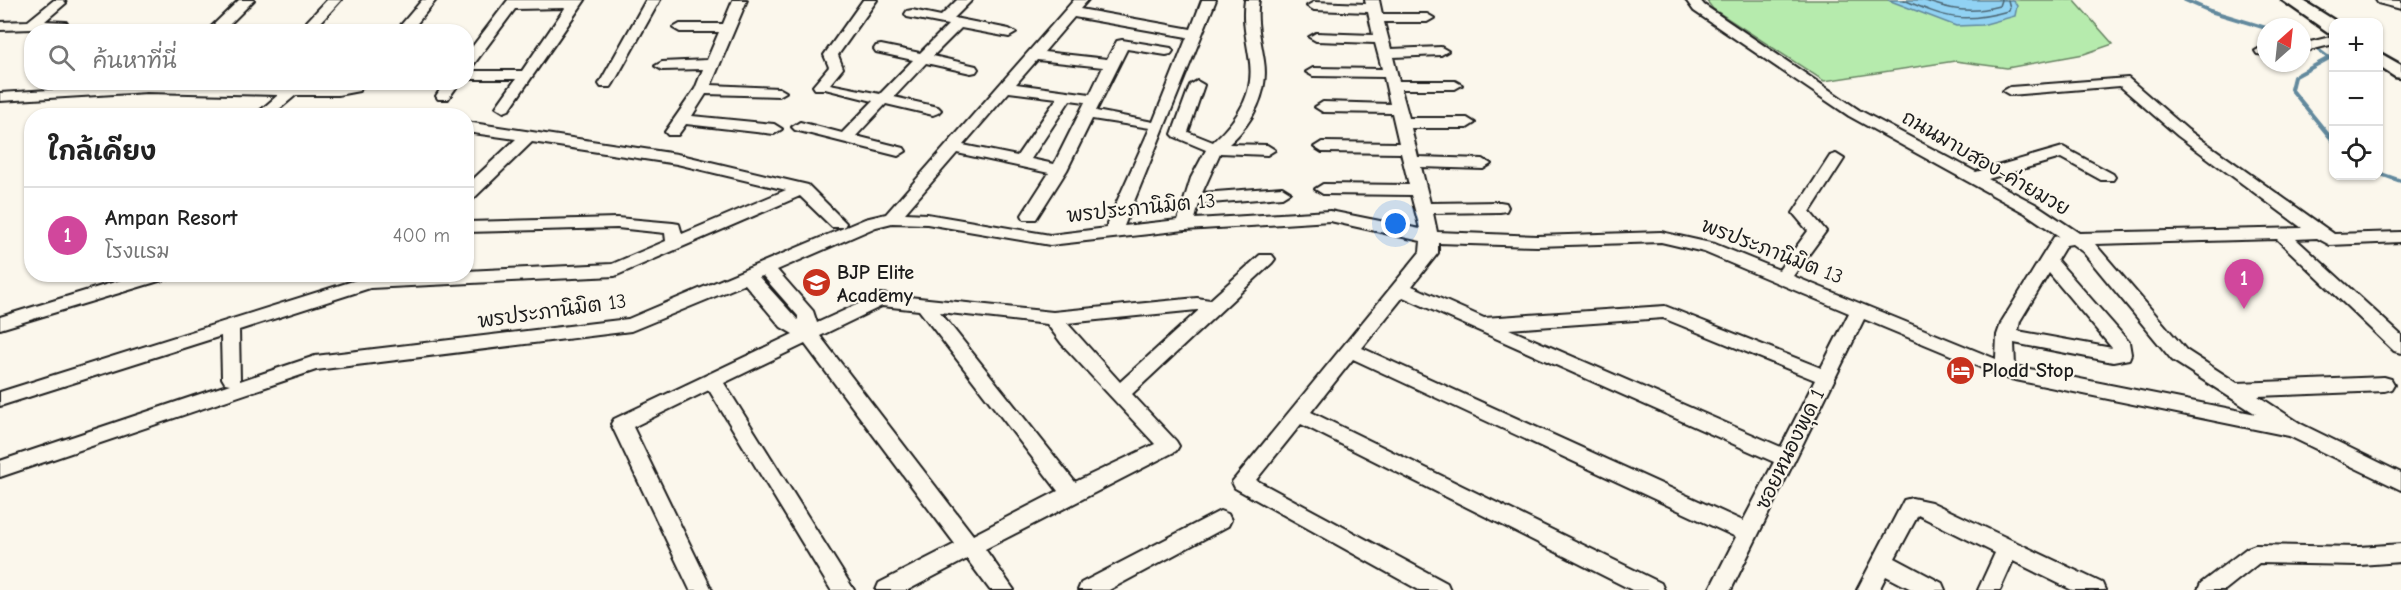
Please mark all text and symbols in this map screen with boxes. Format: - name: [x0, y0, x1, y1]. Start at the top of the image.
- north arrow: [2257, 18, 2311, 72]
- map controls: [2329, 18, 2383, 180]
- button: +: [2329, 18, 2383, 72]
- search box: [24, 24, 474, 90]
- icon: search: [45, 41, 78, 74]
- text: ค้นหาที่นี่: [93, 48, 177, 74]
- button: −: [2329, 72, 2383, 126]
- street label: ถนนมาบสอง-ค่ายมวย: [1898, 104, 2075, 220]
- button: locate: [2329, 126, 2383, 180]
- text: ใกล้เคียง: [48, 137, 156, 167]
- street label: พรประภานิมิต 13: [1065, 188, 1217, 227]
- text: Ampan Resort: [105, 205, 238, 231]
- your location: [1381, 209, 1410, 238]
- street label: พรประภานิมิต 13: [1698, 212, 1846, 289]
- text: 1: [64, 224, 71, 247]
- text: 400 m: [393, 224, 450, 247]
- text: โรงแรม: [105, 240, 170, 263]
- pin: 1: [2224, 260, 2264, 309]
- place label: BJP Elite Academy: [837, 261, 914, 307]
- school or university icon: BJP Elite Academy: [800, 267, 832, 299]
- street label: พรประภานิมิต 13: [476, 288, 628, 333]
- hotel icon: Plodd Stop: [1945, 354, 1977, 386]
- place label: Plodd Stop: [1982, 359, 2074, 382]
- street label: ซอยหนองพุด 1: [1751, 385, 1833, 515]

